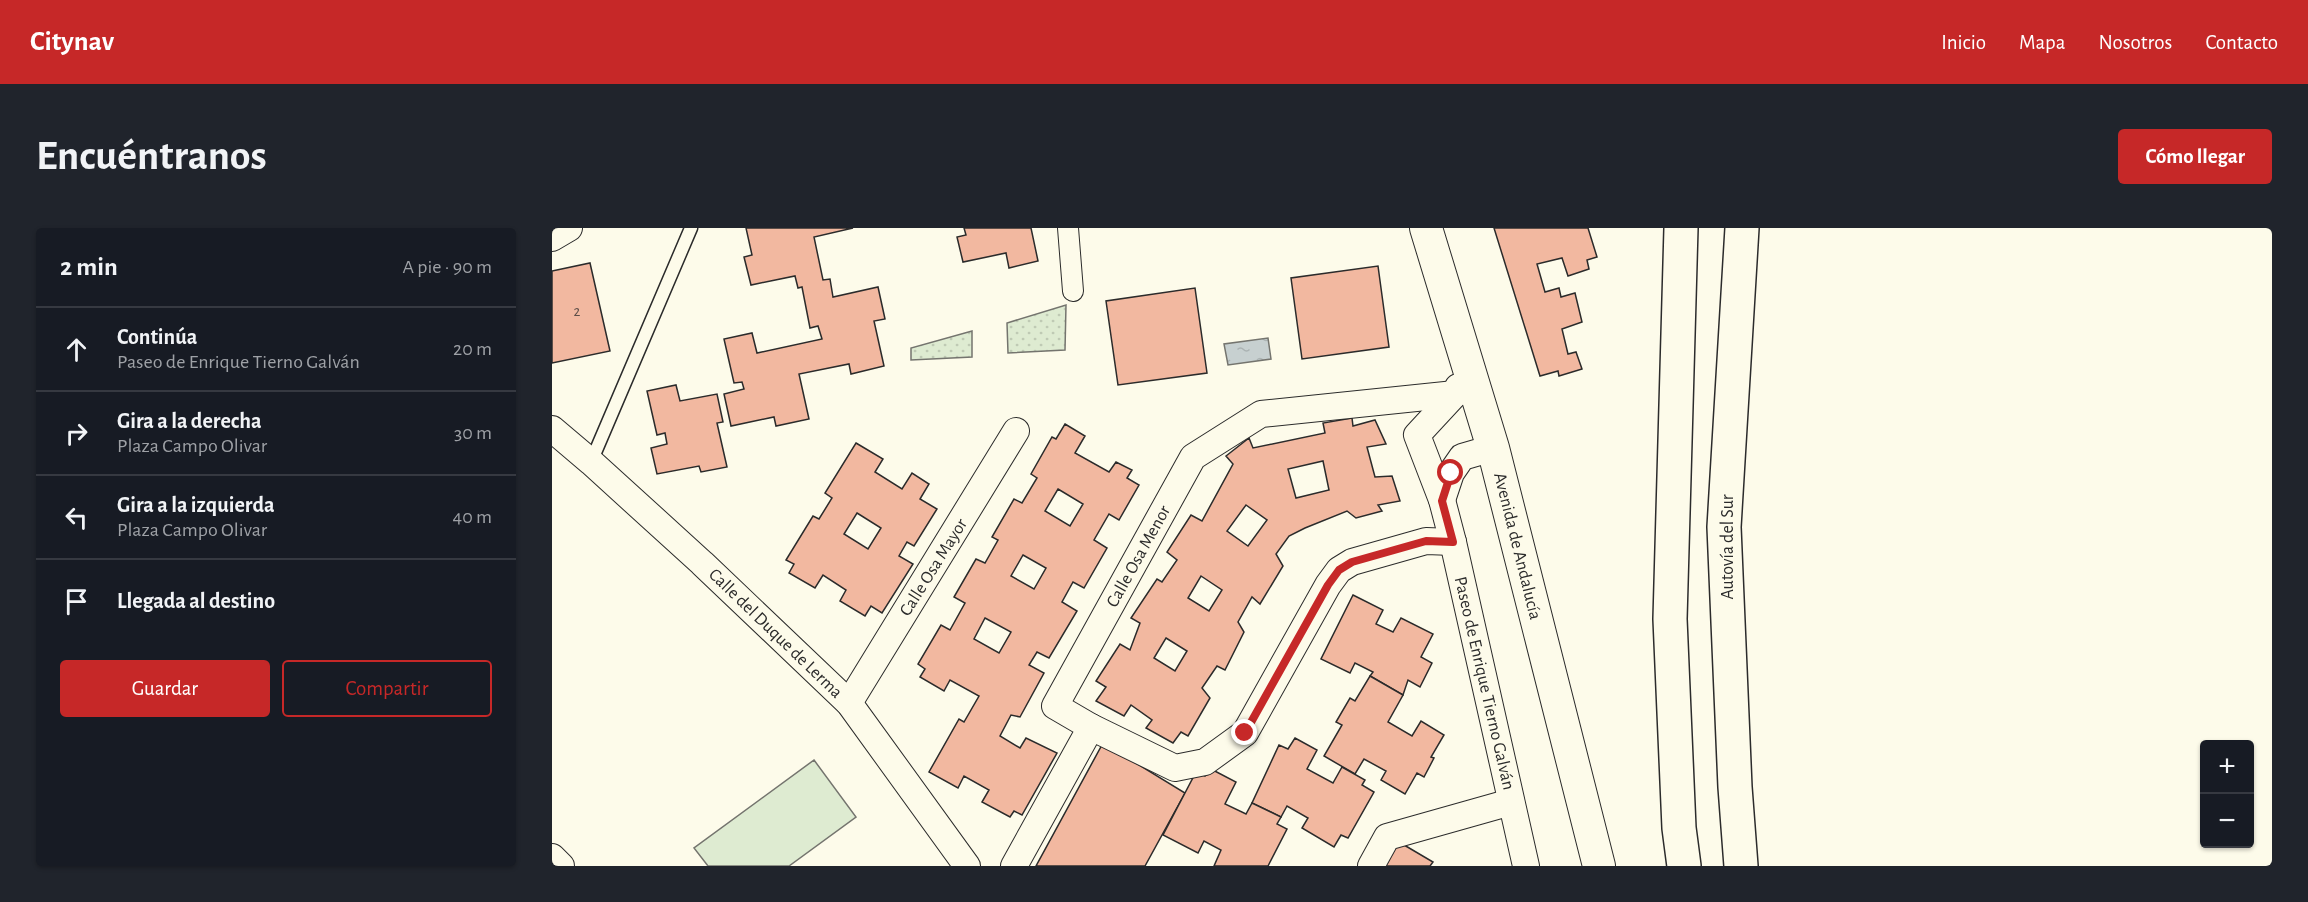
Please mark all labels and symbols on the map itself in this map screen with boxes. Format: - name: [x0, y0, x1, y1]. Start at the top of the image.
- house number: 2: [574, 304, 581, 319]
- route start: [1437, 459, 1463, 485]
- street label: Avenida de Andalucía: [1490, 471, 1544, 622]
- street label: Autovía del Sur: [1719, 494, 1737, 599]
- street label: Calle Osa Menor: [1104, 503, 1174, 610]
- street label: Calle Osa Mayor: [897, 515, 971, 619]
- street label: Calle del Duque de Lerma: [705, 565, 846, 702]
- street label: Paseo de Enrique Tierno Galván: [1451, 575, 1517, 792]
- route end: [1231, 719, 1257, 745]

